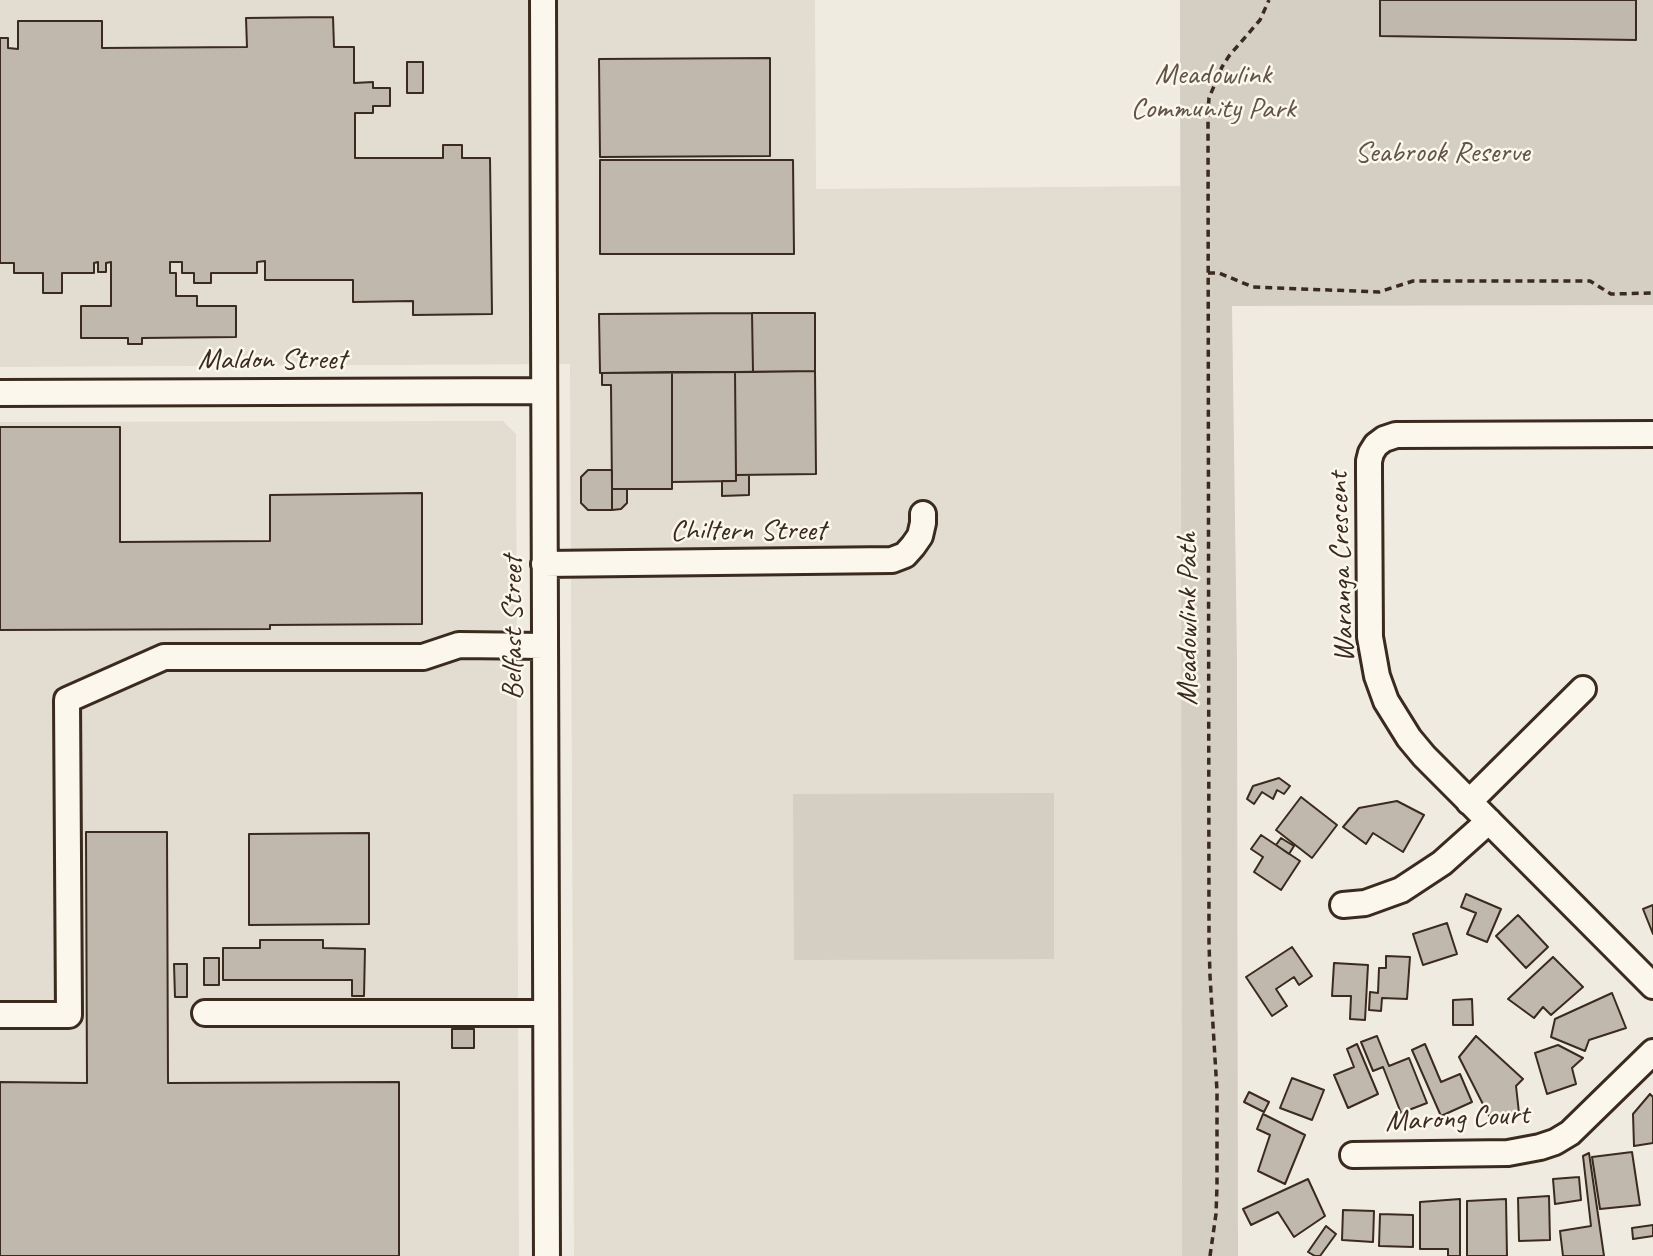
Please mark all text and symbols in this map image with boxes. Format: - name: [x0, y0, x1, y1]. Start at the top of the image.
- park label: Meadowlink Community Park: [1130, 57, 1296, 127]
- park label: Seabrook Reserve: [1354, 135, 1530, 171]
- street label: Maldon Street: [198, 342, 346, 378]
- street label: Waranga Crescent: [1321, 471, 1363, 663]
- street label: Chiltern Street: [670, 513, 826, 549]
- street label: Meadowlink Path: [1170, 532, 1206, 706]
- street label: Belfast Street: [495, 556, 531, 700]
- street label: Marong Court: [1384, 1097, 1530, 1141]

